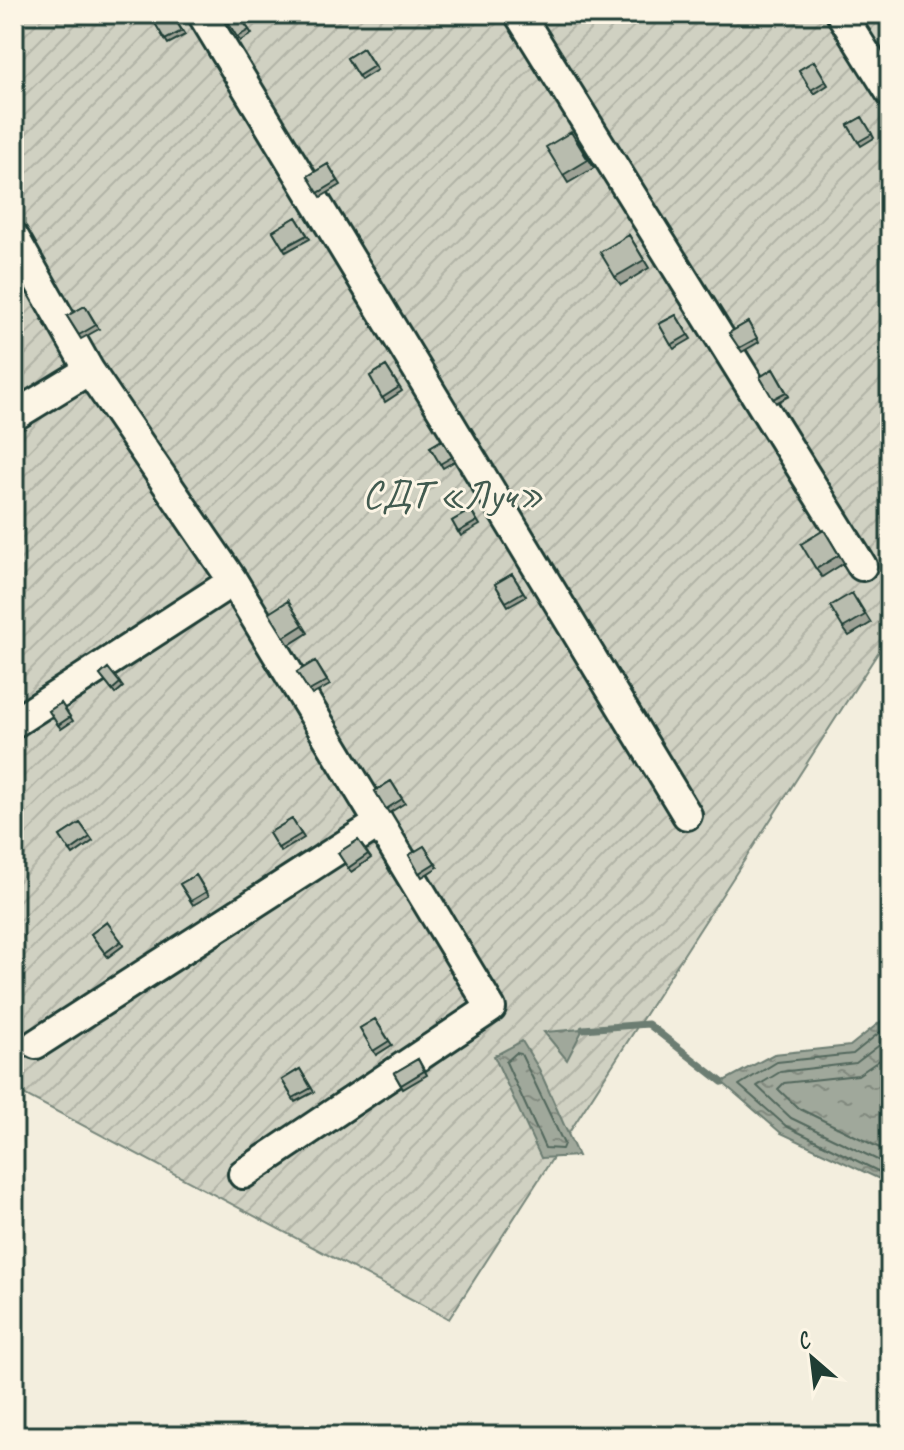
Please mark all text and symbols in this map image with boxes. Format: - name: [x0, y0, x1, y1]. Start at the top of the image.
- park label: СДТ «Луч»: [362, 470, 544, 520]
- north arrow: [772, 1318, 852, 1398]
- text: С: [792, 1325, 817, 1356]

